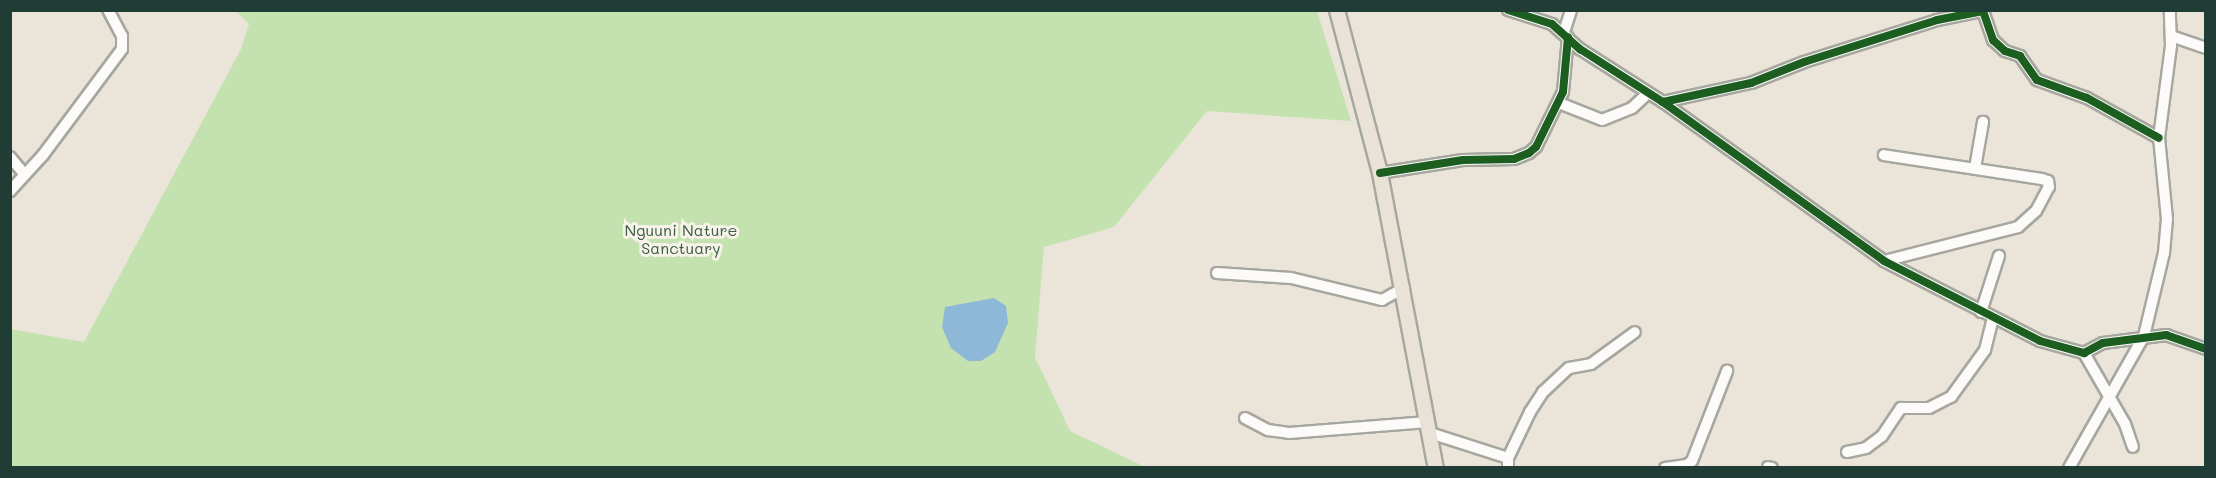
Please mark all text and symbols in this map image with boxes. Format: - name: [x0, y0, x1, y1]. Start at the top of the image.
- park label: Nguuni Nature Sanctuary: [625, 220, 737, 258]

